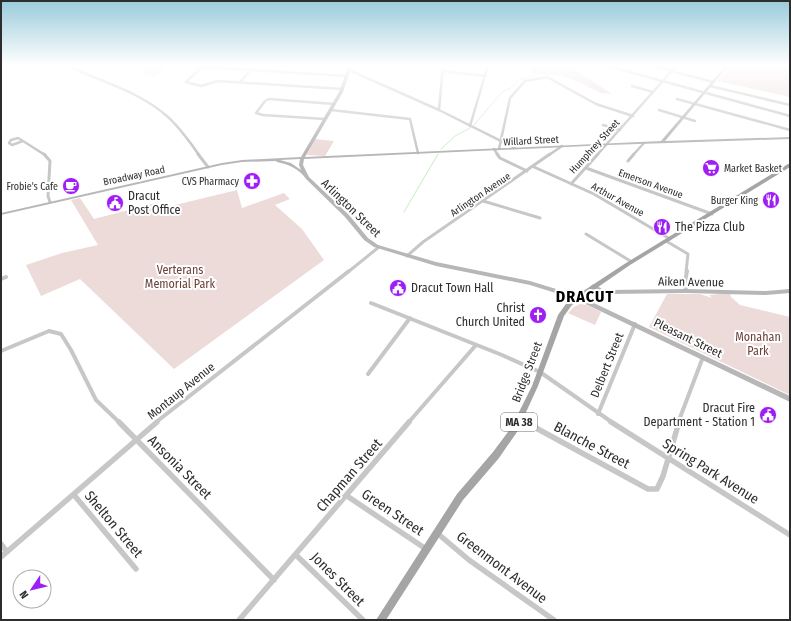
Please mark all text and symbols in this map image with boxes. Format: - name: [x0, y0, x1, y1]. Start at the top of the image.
- street label: Humphrey Street: [567, 116, 623, 176]
- street label: Willard Street: [503, 134, 560, 148]
- supermarket icon: Market Basket: [701, 158, 721, 178]
- place label: Market Basket: [724, 163, 783, 175]
- street label: Broadway Road: [102, 164, 166, 188]
- street label: Emerson Avenue: [617, 167, 685, 201]
- street label: Arlington Avenue: [448, 170, 513, 219]
- pharmacy icon: CVS Pharmacy: [242, 171, 262, 191]
- cafe icon: Frobie's Cafe: [61, 176, 81, 196]
- place label: CVS Pharmacy: [182, 176, 240, 188]
- street label: Arlington Street: [318, 176, 384, 240]
- street label: Arthur Avenue: [589, 180, 646, 219]
- place label: Frobie's Cafe: [7, 181, 58, 193]
- place label: Dracut Post Office: [128, 189, 180, 217]
- restaurant icon: Burger King: [761, 190, 781, 210]
- public building icon: Dracut Post Office: [105, 193, 125, 213]
- place label: Burger King: [711, 195, 758, 207]
- restaurant icon: The Pizza Club: [652, 217, 672, 237]
- place label: The Pizza Club: [675, 220, 745, 234]
- park label: Verterans Memorial Park: [145, 263, 216, 291]
- street label: Aiken Avenue: [658, 274, 724, 290]
- public building icon: Dracut Town Hall: [388, 278, 408, 298]
- place label: Dracut Town Hall: [411, 281, 493, 295]
- district label: DRACUT: [556, 287, 614, 306]
- place label: Christ Church United: [456, 301, 525, 329]
- church icon: Christ Church United: [528, 305, 548, 325]
- street label: Pleasant Street: [652, 315, 725, 361]
- street label: Delbert Street: [588, 330, 626, 400]
- park label: Monahan Park: [735, 330, 781, 358]
- street label: Bridge Street: [509, 340, 545, 404]
- street label: Montaup Avenue: [145, 360, 217, 422]
- place label: Dracut Fire Department - Station 1: [644, 401, 755, 429]
- public building icon: Dracut Fire Department - Station 1: [758, 405, 778, 425]
- road number: MA 38: [501, 413, 537, 431]
- street label: Blanche Street: [551, 418, 633, 473]
- street label: Ansonia Street: [144, 432, 215, 503]
- street label: Chapman Street: [313, 435, 386, 515]
- street label: Spring Park Avenue: [659, 435, 762, 508]
- street label: Green Street: [358, 485, 427, 540]
- street label: Shelton Street: [81, 488, 147, 561]
- street label: Greenmont Avenue: [453, 528, 550, 607]
- street label: Jones Street: [307, 549, 368, 610]
- north arrow: [12, 569, 52, 609]
- text: N: [17, 588, 31, 601]

